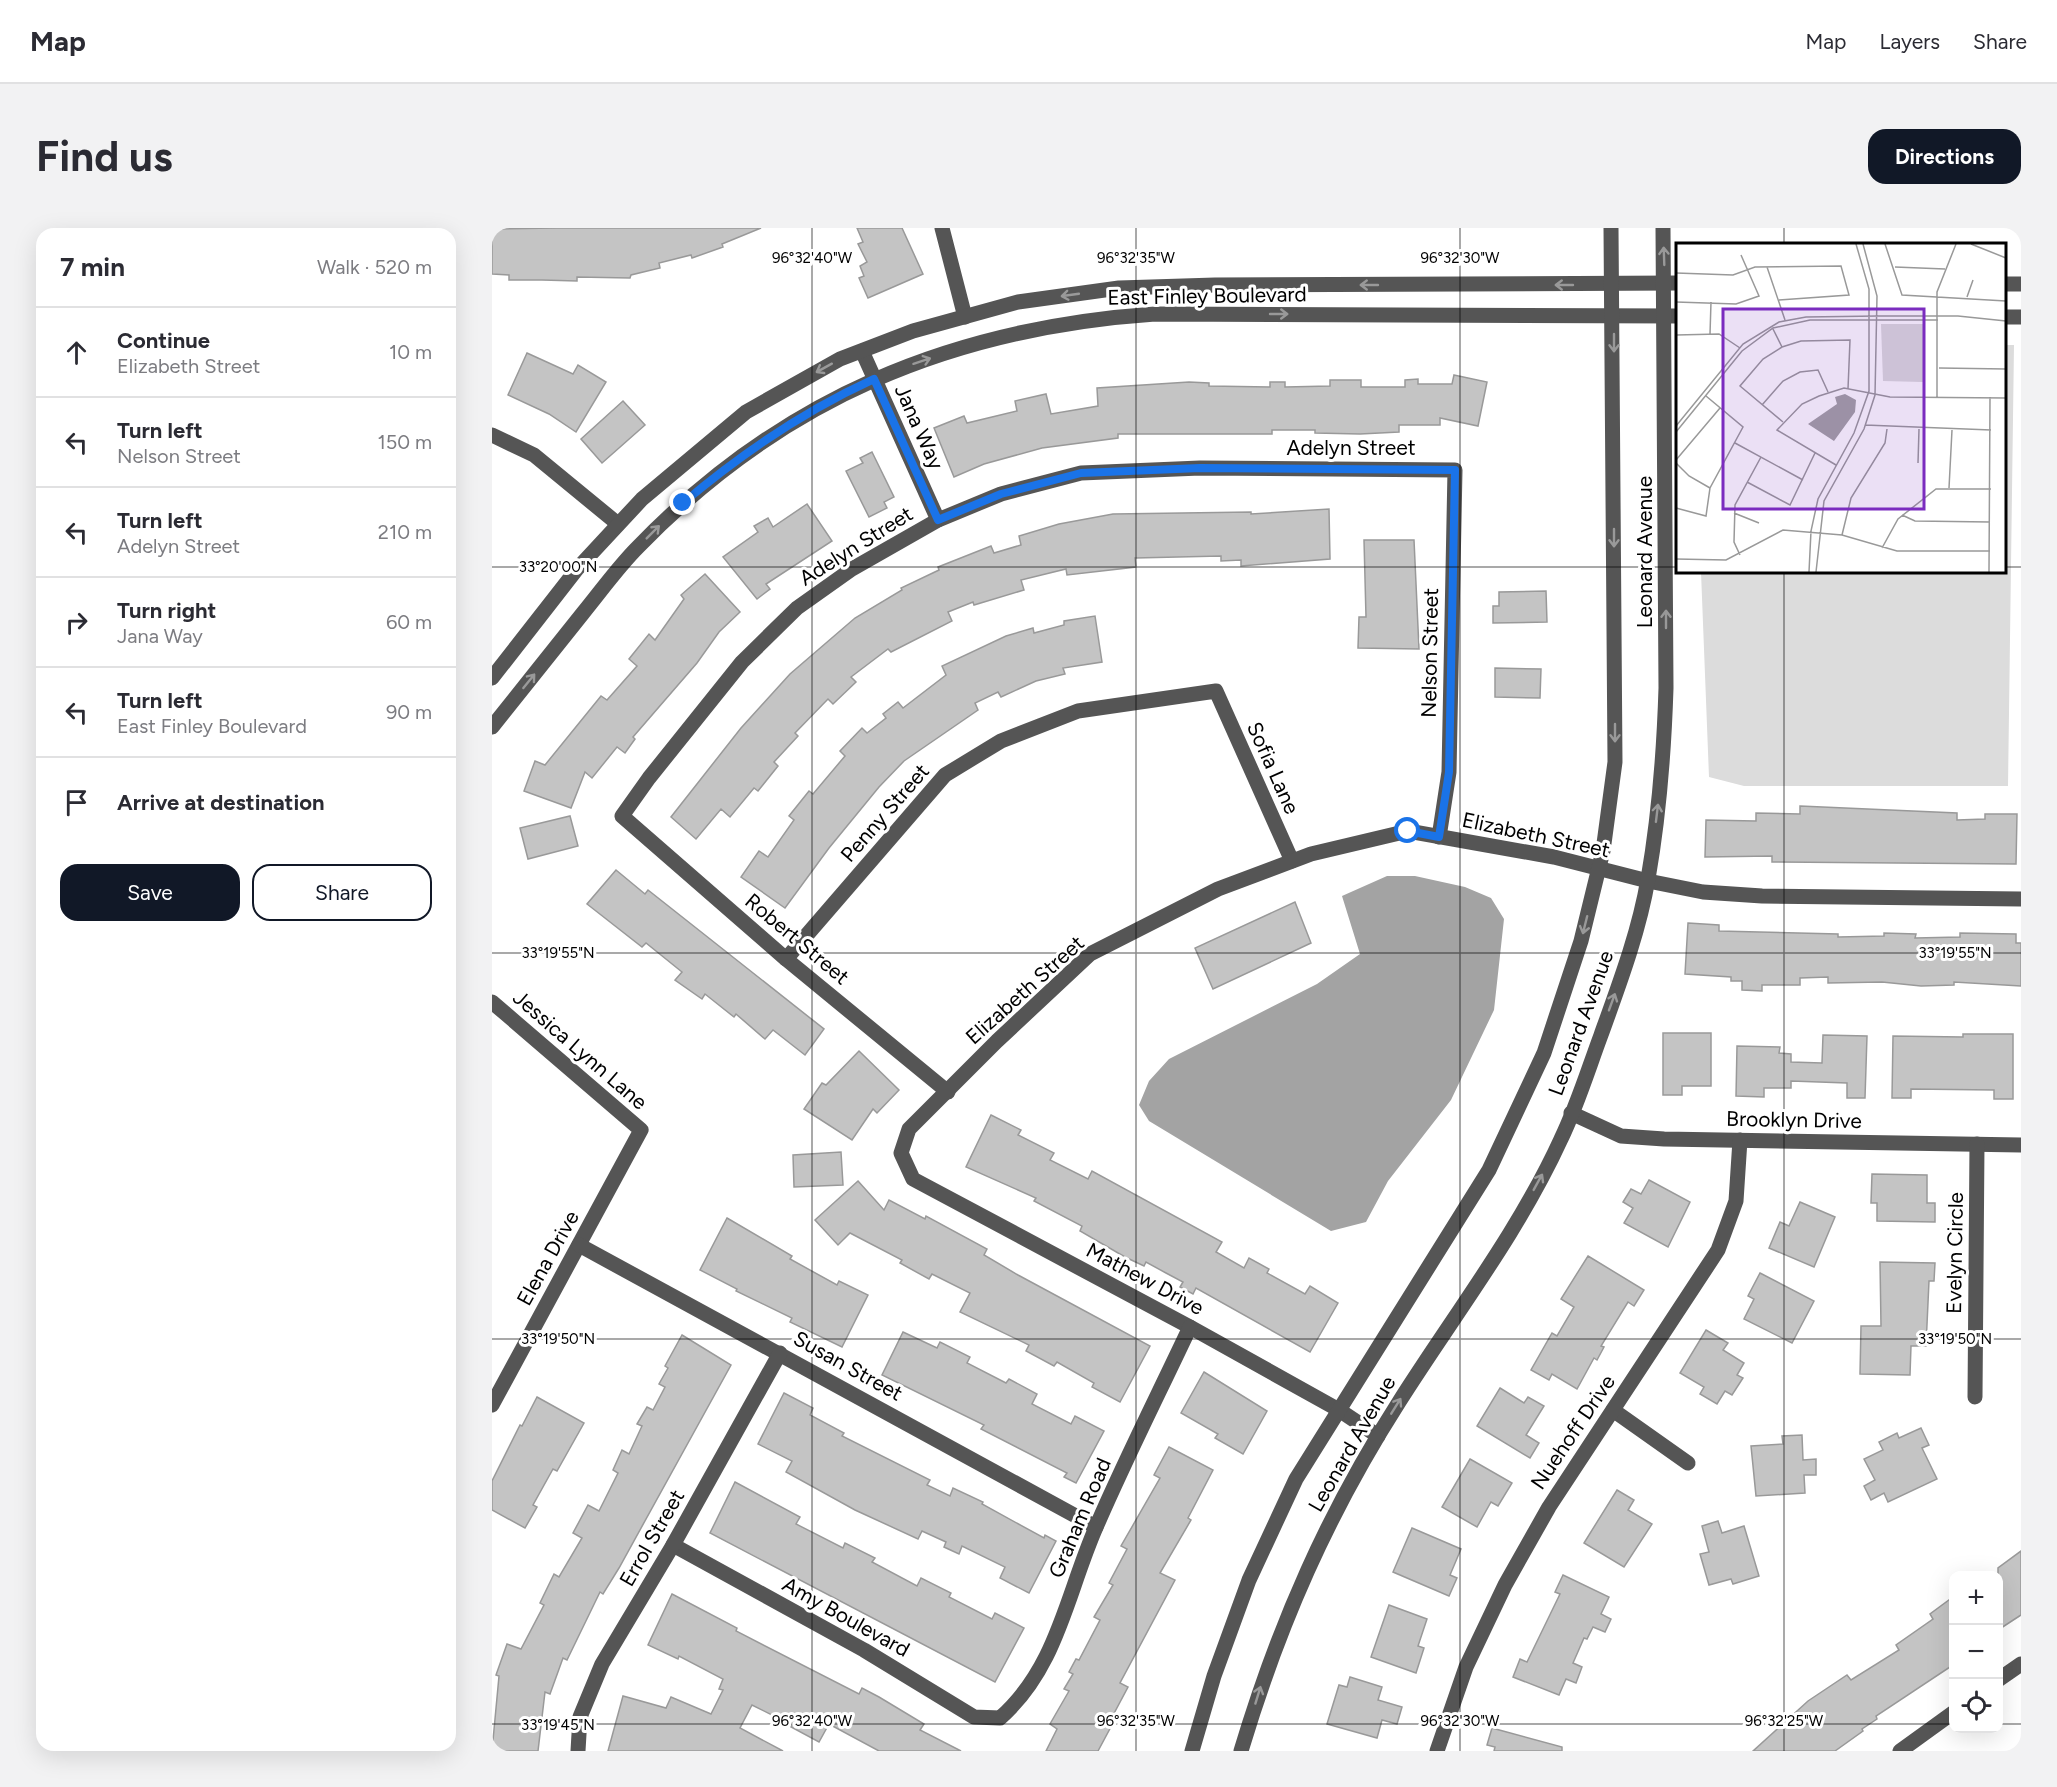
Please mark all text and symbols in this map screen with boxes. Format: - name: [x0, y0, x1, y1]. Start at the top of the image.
- text: Map: [30, 24, 86, 58]
- text: Map: [1806, 29, 1846, 54]
- text: Layers: [1879, 29, 1940, 54]
- text: Share: [1973, 29, 2027, 54]
- button: Directions: [1868, 129, 2021, 184]
- text: Find us: [36, 131, 173, 182]
- inset map: [1676, 243, 2006, 573]
- one-way arrow: [1658, 246, 1670, 266]
- text: 96°32'40"W: [772, 249, 853, 267]
- text: 96°32'35"W: [1097, 249, 1176, 267]
- text: 96°32'30"W: [1420, 249, 1500, 267]
- text: 7 min: [60, 251, 125, 283]
- text: Walk · 520 m: [317, 255, 432, 279]
- one-way arrow: [1360, 279, 1380, 291]
- one-way arrow: [1555, 279, 1575, 291]
- street label: East Finley Boulevard: [1107, 281, 1307, 310]
- one-way arrow: [1060, 290, 1080, 301]
- one-way arrow: [1269, 308, 1289, 320]
- text: Continue: [117, 327, 210, 354]
- one-way arrow: [1608, 332, 1620, 352]
- icon: ahead: [60, 336, 93, 369]
- text: 10 m: [389, 340, 432, 364]
- text: Elizabeth Street: [117, 354, 260, 378]
- one-way arrow: [912, 354, 931, 365]
- one-way arrow: [816, 363, 833, 375]
- street label: Jana Way: [890, 381, 949, 473]
- text: Turn left: [117, 417, 203, 444]
- icon: left: [60, 426, 93, 459]
- text: 150 m: [377, 430, 432, 454]
- street label: Adelyn Street: [1286, 435, 1416, 460]
- text: Nelson Street: [117, 444, 241, 468]
- street label: Leonard Avenue: [1632, 476, 1657, 628]
- route end: [669, 489, 695, 515]
- street label: Adelyn Street: [794, 501, 917, 590]
- text: Turn left: [117, 507, 203, 534]
- icon: left: [60, 516, 93, 549]
- text: 210 m: [378, 520, 432, 544]
- one-way arrow: [646, 524, 661, 539]
- one-way arrow: [1608, 527, 1620, 547]
- text: Adelyn Street: [117, 534, 240, 558]
- text: 33°20'00"N: [519, 558, 597, 576]
- street label: Nelson Street: [1416, 588, 1443, 718]
- text: Turn right: [117, 597, 216, 624]
- icon: right: [60, 606, 93, 639]
- one-way arrow: [1660, 609, 1672, 629]
- text: 60 m: [386, 610, 432, 634]
- text: Jana Way: [117, 624, 203, 648]
- one-way arrow: [522, 674, 535, 690]
- text: Turn left: [117, 687, 203, 714]
- icon: left: [60, 696, 93, 729]
- text: 90 m: [386, 700, 432, 724]
- text: East Finley Boulevard: [117, 714, 307, 738]
- street label: Sofia Lane: [1242, 718, 1305, 818]
- one-way arrow: [1609, 722, 1621, 742]
- street label: Penny Street: [835, 758, 934, 867]
- icon: arrive: [60, 786, 93, 819]
- text: Arrive at destination: [117, 789, 325, 816]
- one-way arrow: [1651, 804, 1662, 824]
- street label: Elizabeth Street: [1460, 807, 1612, 862]
- route start: [1394, 817, 1420, 843]
- button: Save: [60, 864, 240, 921]
- button: Share: [252, 864, 432, 921]
- street label: Robert Street: [740, 888, 854, 989]
- one-way arrow: [1579, 915, 1591, 934]
- street label: Elizabeth Street: [960, 930, 1089, 1049]
- text: 33°19'55"N: [521, 944, 595, 962]
- text: 33°19'55"N: [1918, 944, 1992, 962]
- street label: Leonard Avenue: [1543, 947, 1618, 1099]
- street label: Jessica Lynn Lane: [508, 985, 652, 1115]
- one-way arrow: [1608, 993, 1619, 1012]
- street label: Brooklyn Drive: [1726, 1106, 1862, 1133]
- one-way arrow: [1532, 1174, 1544, 1191]
- street label: Evelyn Circle: [1941, 1192, 1968, 1314]
- street label: Elena Drive: [511, 1206, 584, 1310]
- street label: Mathew Drive: [1082, 1237, 1208, 1320]
- street label: Susan Street: [789, 1325, 907, 1406]
- text: 33°19'50"N: [521, 1330, 595, 1348]
- text: 33°19'50"N: [1918, 1330, 1992, 1348]
- street label: Nuehoff Drive: [1525, 1370, 1620, 1494]
- street label: Leonard Avenue: [1303, 1371, 1401, 1516]
- one-way arrow: [1391, 1398, 1403, 1415]
- street label: Graham Road: [1043, 1454, 1116, 1581]
- street label: Errol Street: [614, 1485, 689, 1591]
- street label: Amy Boulevard: [778, 1571, 914, 1662]
- map controls: [1949, 1571, 2003, 1733]
- button: +: [1949, 1571, 2003, 1625]
- button: −: [1949, 1625, 2003, 1679]
- button: locate: [1949, 1679, 2003, 1733]
- one-way arrow: [1253, 1686, 1264, 1705]
- text: 96°32'40"W: [772, 1712, 853, 1730]
- text: 96°32'35"W: [1097, 1712, 1176, 1730]
- text: 96°32'30"W: [1420, 1712, 1500, 1730]
- text: 96°32'25"W: [1745, 1712, 1824, 1730]
- text: 33°19'45"N: [521, 1716, 595, 1734]

